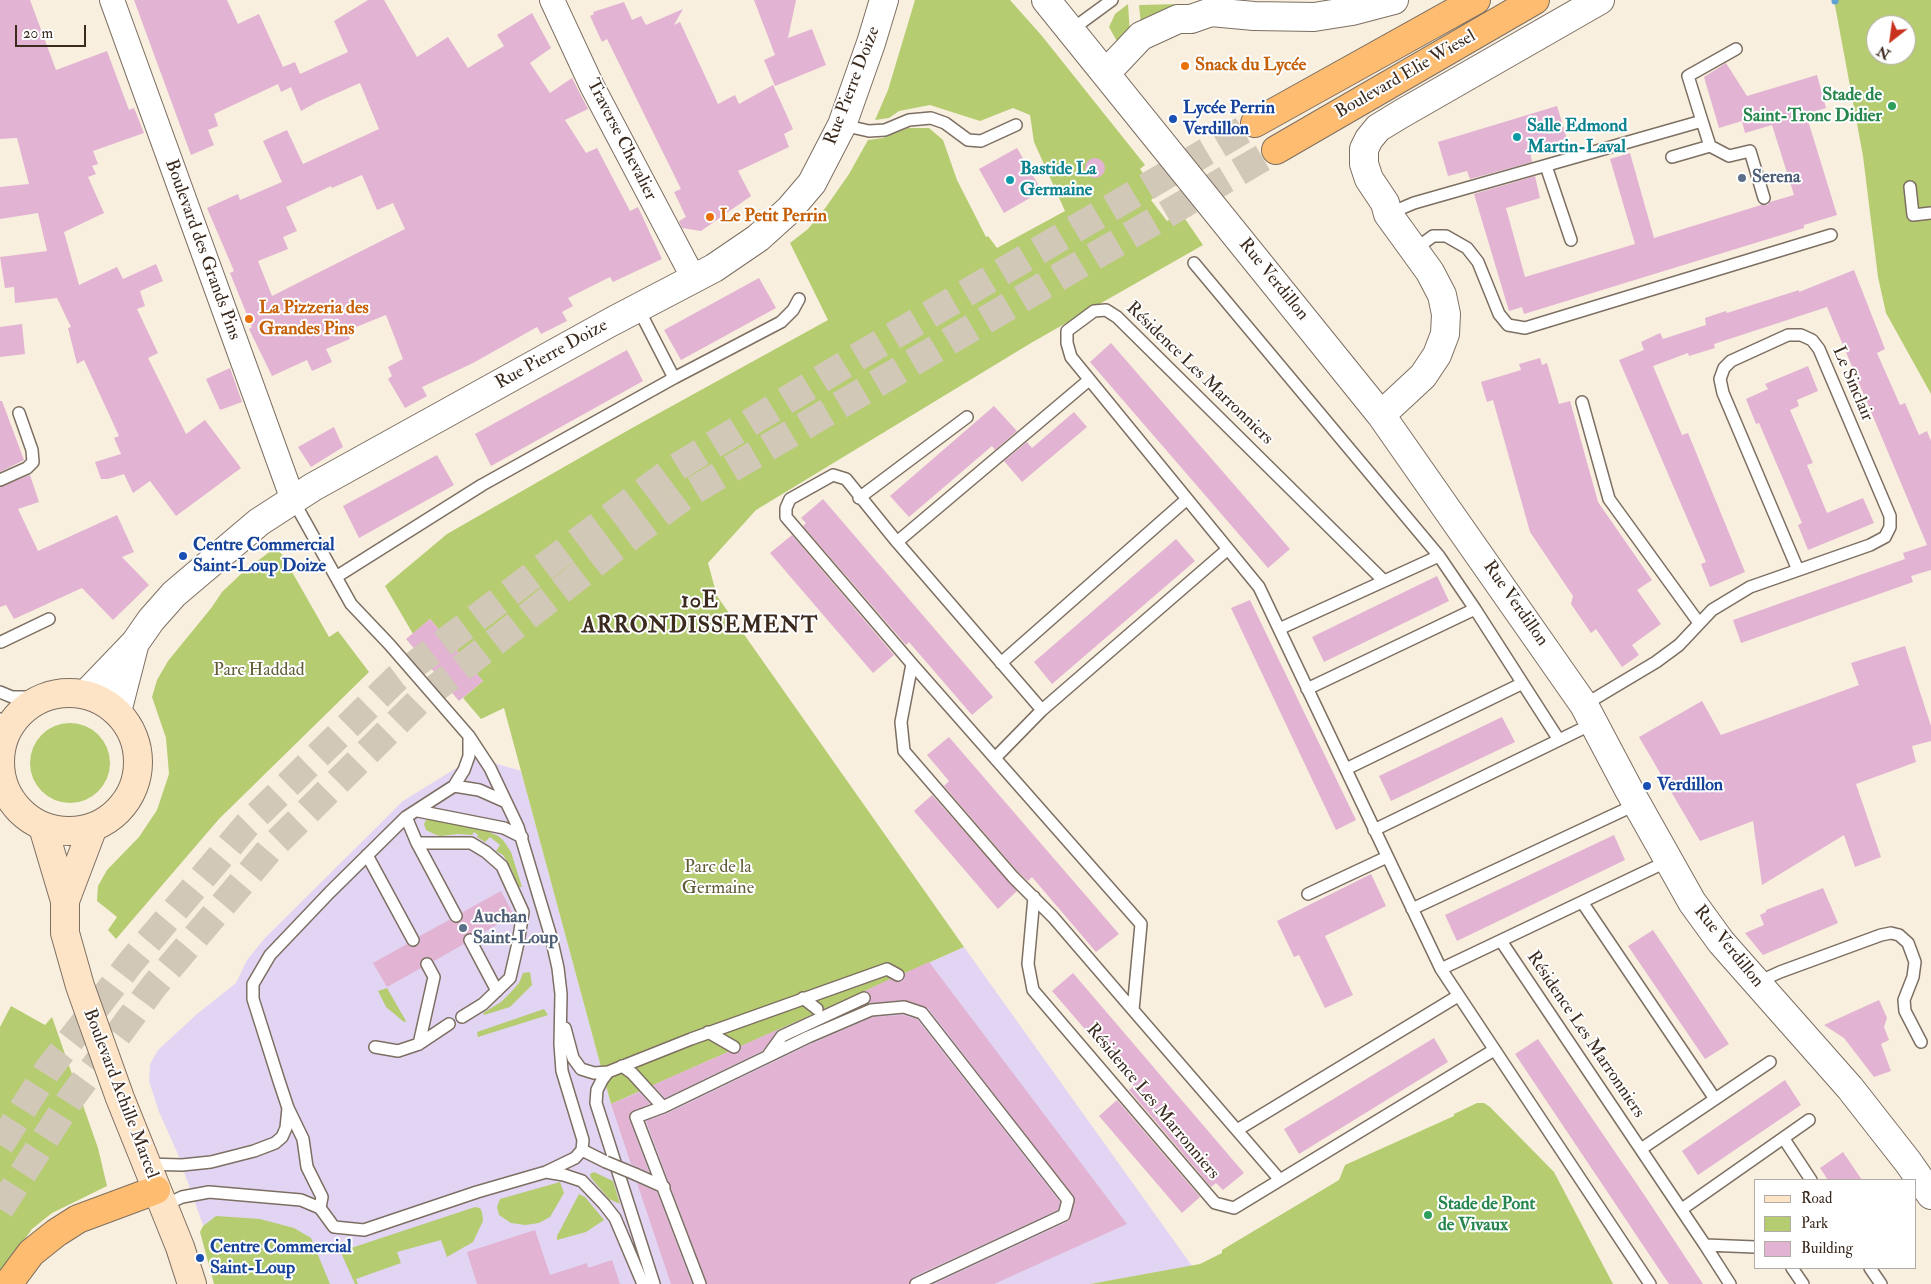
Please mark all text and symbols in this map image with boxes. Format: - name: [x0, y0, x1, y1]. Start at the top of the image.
- scale bar: [18, 15, 89, 47]
- north arrow: [1866, 15, 1916, 65]
- text: 20 m: [23, 24, 53, 43]
- street label: Rue Pierre Doize: [821, 24, 885, 148]
- street label: Boulevard Elie Wiesel: [1332, 26, 1480, 124]
- text: N: [1874, 42, 1893, 63]
- place label: Snack du Lycée: [1195, 55, 1306, 77]
- marker: Snack du Lycée: [1179, 60, 1191, 72]
- street label: Traverse Chevalier: [581, 76, 661, 204]
- place label: Stade de Saint-Tronc Didier: [1743, 85, 1882, 128]
- place label: Lycée Perrin Verdillon: [1183, 98, 1275, 140]
- marker: Stade de Saint-Tronc Didier: [1886, 100, 1898, 112]
- marker: Lycée Perrin Verdillon: [1167, 113, 1179, 125]
- place label: Salle Edmond Martin-Laval: [1527, 116, 1627, 158]
- marker: Salle Edmond Martin-Laval: [1511, 131, 1523, 143]
- street label: Boulevard des Grands Pins: [159, 157, 245, 343]
- place label: Bastide La Germaine: [1020, 159, 1097, 202]
- place label: Serena: [1752, 167, 1800, 189]
- marker: Serena: [1736, 172, 1748, 184]
- marker: Bastide La Germaine: [1004, 174, 1016, 186]
- place label: Le Petit Perrin: [720, 206, 827, 228]
- marker: Le Petit Perrin: [704, 211, 716, 223]
- street label: Rue Verdillon: [1233, 235, 1313, 325]
- place label: La Pizzeria des Grandes Pins: [259, 298, 369, 340]
- street label: Résidence Les Marronniers: [1121, 298, 1277, 450]
- marker: La Pizzeria des Grandes Pins: [243, 313, 255, 325]
- street label: Rue Pierre Doize: [492, 315, 612, 395]
- street label: Le Sinclair: [1827, 343, 1877, 425]
- place label: Centre Commercial Saint-Loup Doize: [193, 535, 335, 578]
- marker: Centre Commercial Saint-Loup Doize: [177, 550, 189, 562]
- street label: Rue Verdillon: [1478, 557, 1552, 651]
- district label: 10E ARRONDISSEMENT: [580, 589, 820, 640]
- park label: Parc Haddad: [213, 660, 305, 682]
- place label: Verdillon: [1657, 775, 1723, 797]
- marker: Verdillon: [1641, 780, 1653, 792]
- park label: Parc de la Germaine: [682, 857, 754, 900]
- street label: Rue Verdillon: [1688, 902, 1768, 992]
- place label: Auchan Saint-Loup: [473, 907, 558, 950]
- marker: Auchan Saint-Loup: [457, 922, 469, 934]
- street label: Résidence Les Marronniers: [1521, 948, 1649, 1122]
- street label: Boulevard Achille Marcel: [78, 1006, 162, 1182]
- street label: Résidence Les Marronniers: [1081, 1020, 1223, 1184]
- legend: [1754, 1179, 1916, 1269]
- text: Road: [1801, 1189, 1832, 1208]
- place label: Stade de Pont de Vivaux: [1438, 1194, 1535, 1236]
- marker: Stade de Pont de Vivaux: [1422, 1209, 1434, 1221]
- text: Park: [1801, 1214, 1828, 1233]
- place label: Centre Commercial Saint-Loup: [210, 1237, 352, 1280]
- text: Building: [1801, 1239, 1853, 1258]
- marker: Centre Commercial Saint-Loup: [194, 1252, 206, 1264]

